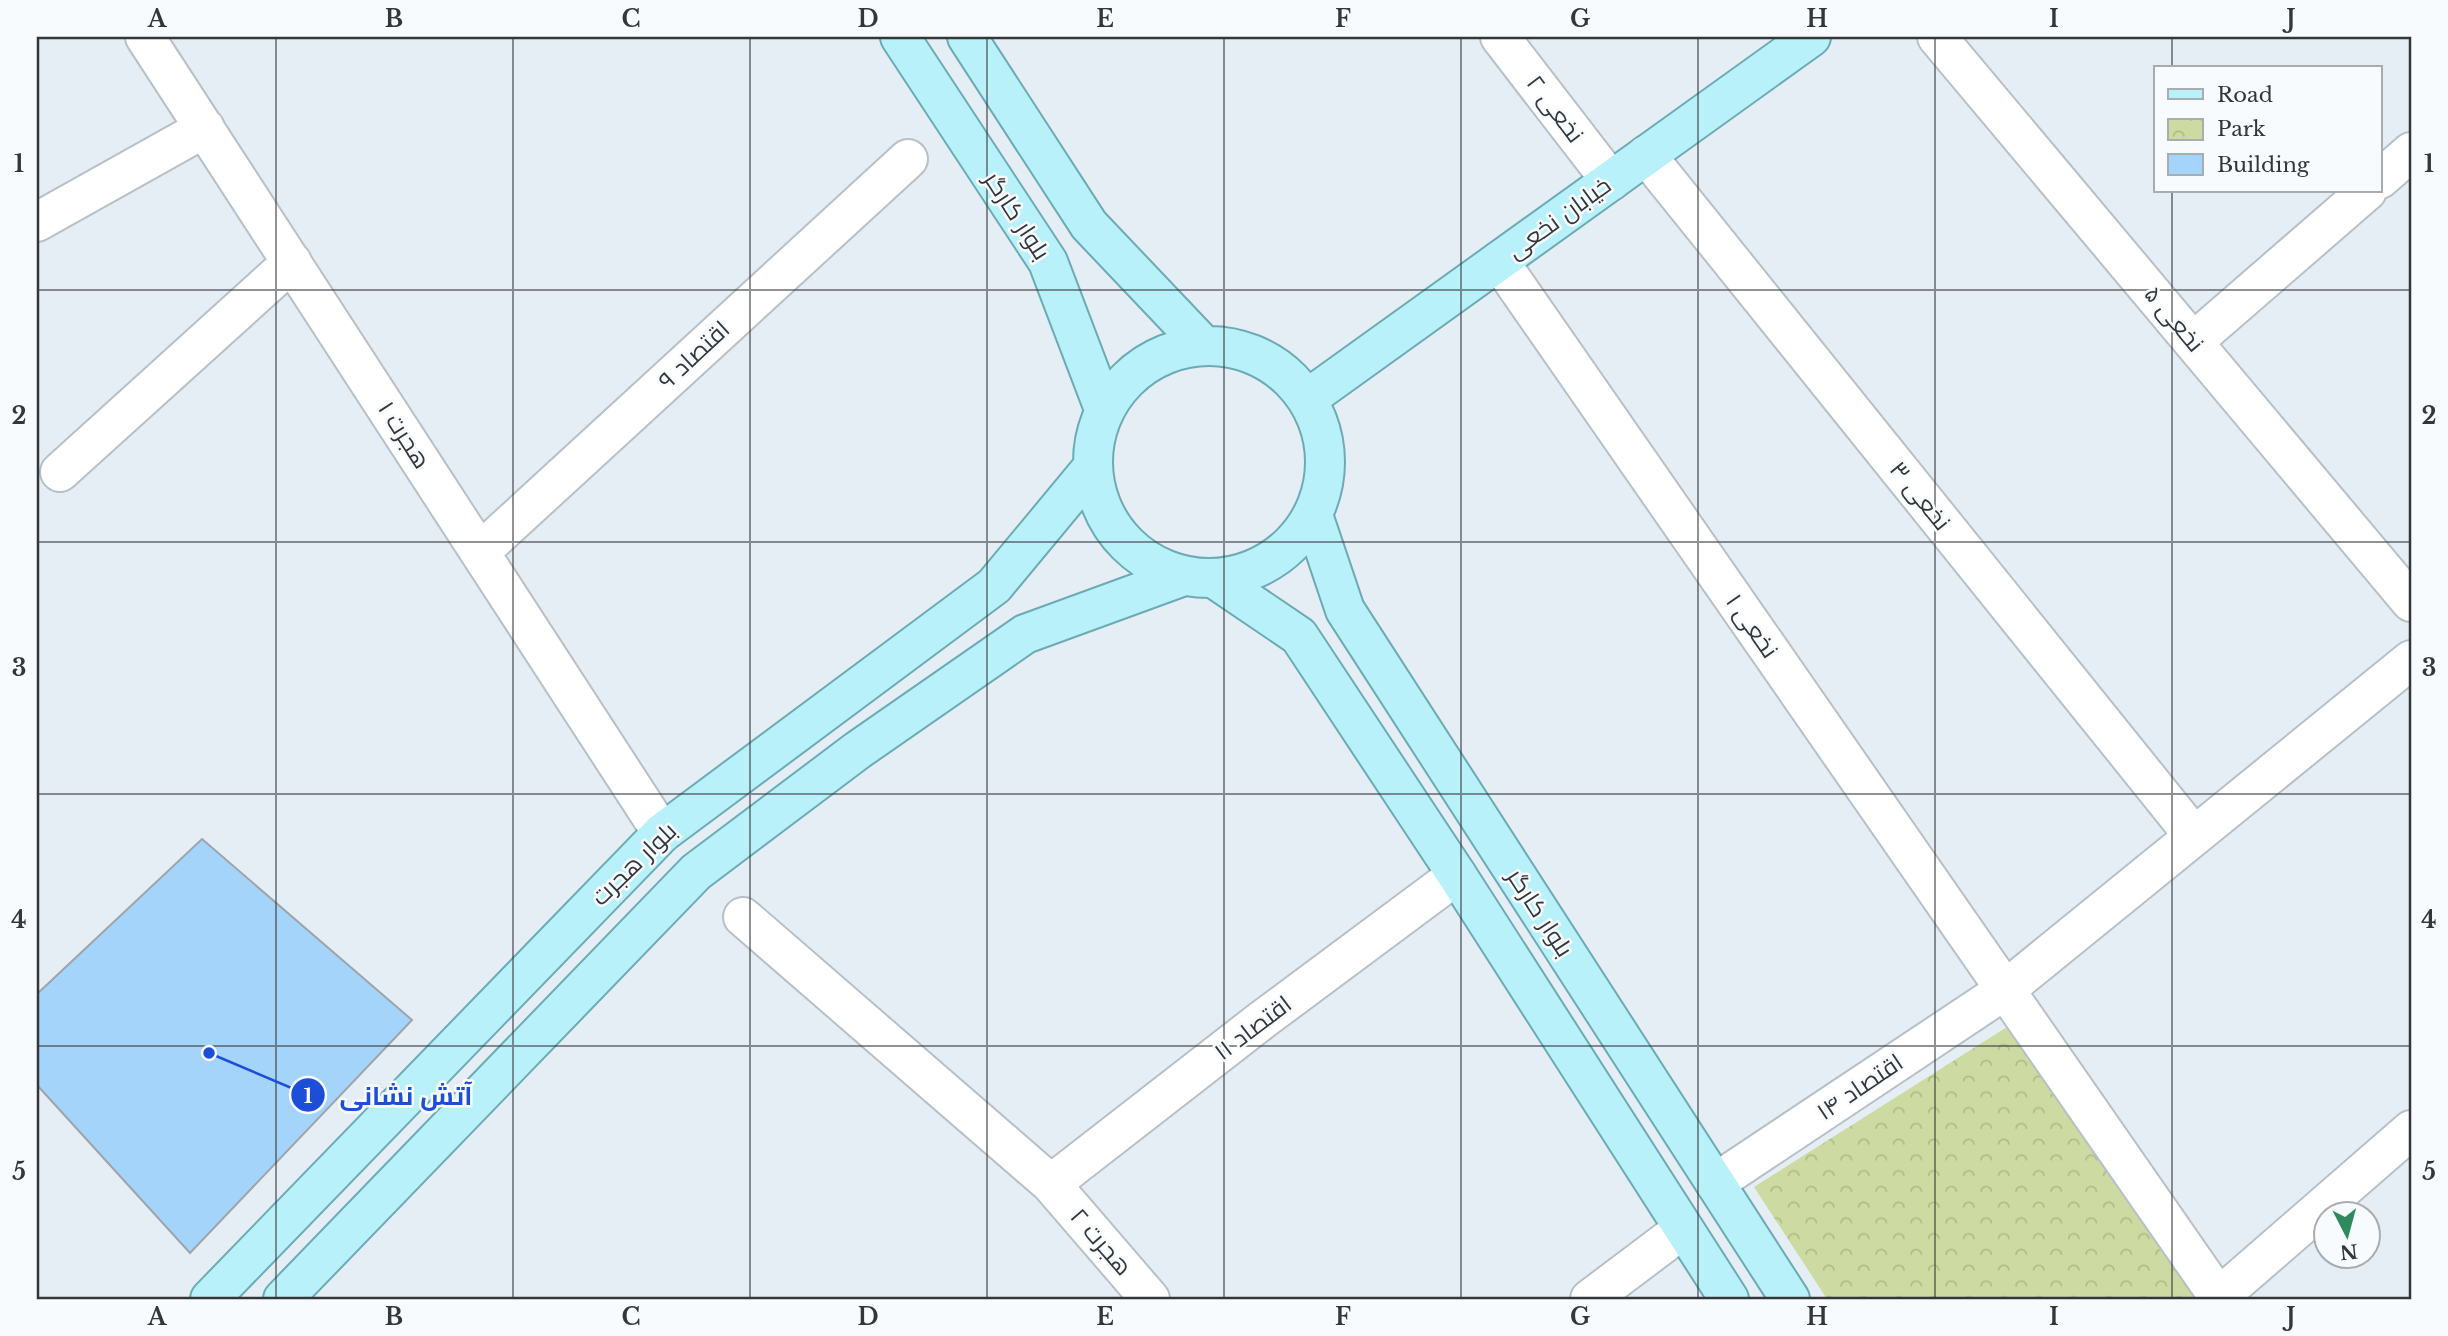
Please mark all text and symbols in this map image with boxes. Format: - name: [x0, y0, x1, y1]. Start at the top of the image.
- text: A: [147, 5, 168, 33]
- text: B: [385, 5, 403, 33]
- text: C: [622, 5, 640, 33]
- text: D: [857, 5, 879, 33]
- text: E: [1096, 5, 1114, 33]
- text: F: [1335, 5, 1351, 33]
- text: G: [1570, 5, 1590, 33]
- text: H: [1806, 5, 1828, 33]
- text: I: [2049, 5, 2059, 33]
- text: J: [2282, 5, 2296, 33]
- legend: [2154, 66, 2382, 192]
- street label: ۲ نخعی: [1521, 69, 1590, 148]
- text: Road: [2217, 82, 2273, 108]
- text: Park: [2217, 116, 2266, 142]
- text: 1: [14, 150, 24, 178]
- text: 1: [2424, 150, 2434, 178]
- text: Building: [2217, 152, 2310, 178]
- street label: بلوار کارگر: [977, 165, 1057, 265]
- street label: خیابان نخعی: [1501, 170, 1616, 265]
- street label: نخعی ۵: [2138, 280, 2210, 358]
- street label: اقتصاد ۹: [652, 315, 735, 395]
- street label: هجرت ۱: [372, 396, 437, 474]
- text: 2: [12, 402, 26, 430]
- text: 2: [2422, 402, 2436, 430]
- street label: نخعی ۳: [1884, 455, 1957, 536]
- street label: نخعی ۱: [1720, 588, 1785, 663]
- text: 3: [12, 654, 26, 682]
- text: 3: [2422, 654, 2436, 682]
- street label: بلوار هجرت: [585, 816, 682, 911]
- street label: بلوار کارگر: [1500, 862, 1580, 962]
- text: 4: [11, 906, 27, 934]
- text: 4: [2421, 906, 2437, 934]
- street label: اقتصاد ۱۱: [1208, 989, 1297, 1066]
- street label: اقتصاد ۱۴: [1811, 1047, 1908, 1126]
- callout: آتش نشانی: [291, 1072, 486, 1119]
- text: آتش نشانی: [340, 1080, 473, 1112]
- text: 1: [303, 1083, 313, 1109]
- text: 5: [12, 1158, 26, 1186]
- text: 5: [2422, 1158, 2436, 1186]
- north arrow: [2312, 1200, 2382, 1270]
- street label: هجرت ۲: [1064, 1202, 1138, 1281]
- text: N: [2339, 1239, 2359, 1264]
- text: A: [147, 1303, 168, 1331]
- text: B: [385, 1303, 403, 1331]
- text: C: [622, 1303, 640, 1331]
- text: D: [857, 1303, 879, 1331]
- text: E: [1096, 1303, 1114, 1331]
- text: F: [1335, 1303, 1351, 1331]
- text: G: [1570, 1303, 1590, 1331]
- text: H: [1806, 1303, 1828, 1331]
- text: I: [2049, 1303, 2059, 1331]
- text: J: [2282, 1303, 2296, 1331]

